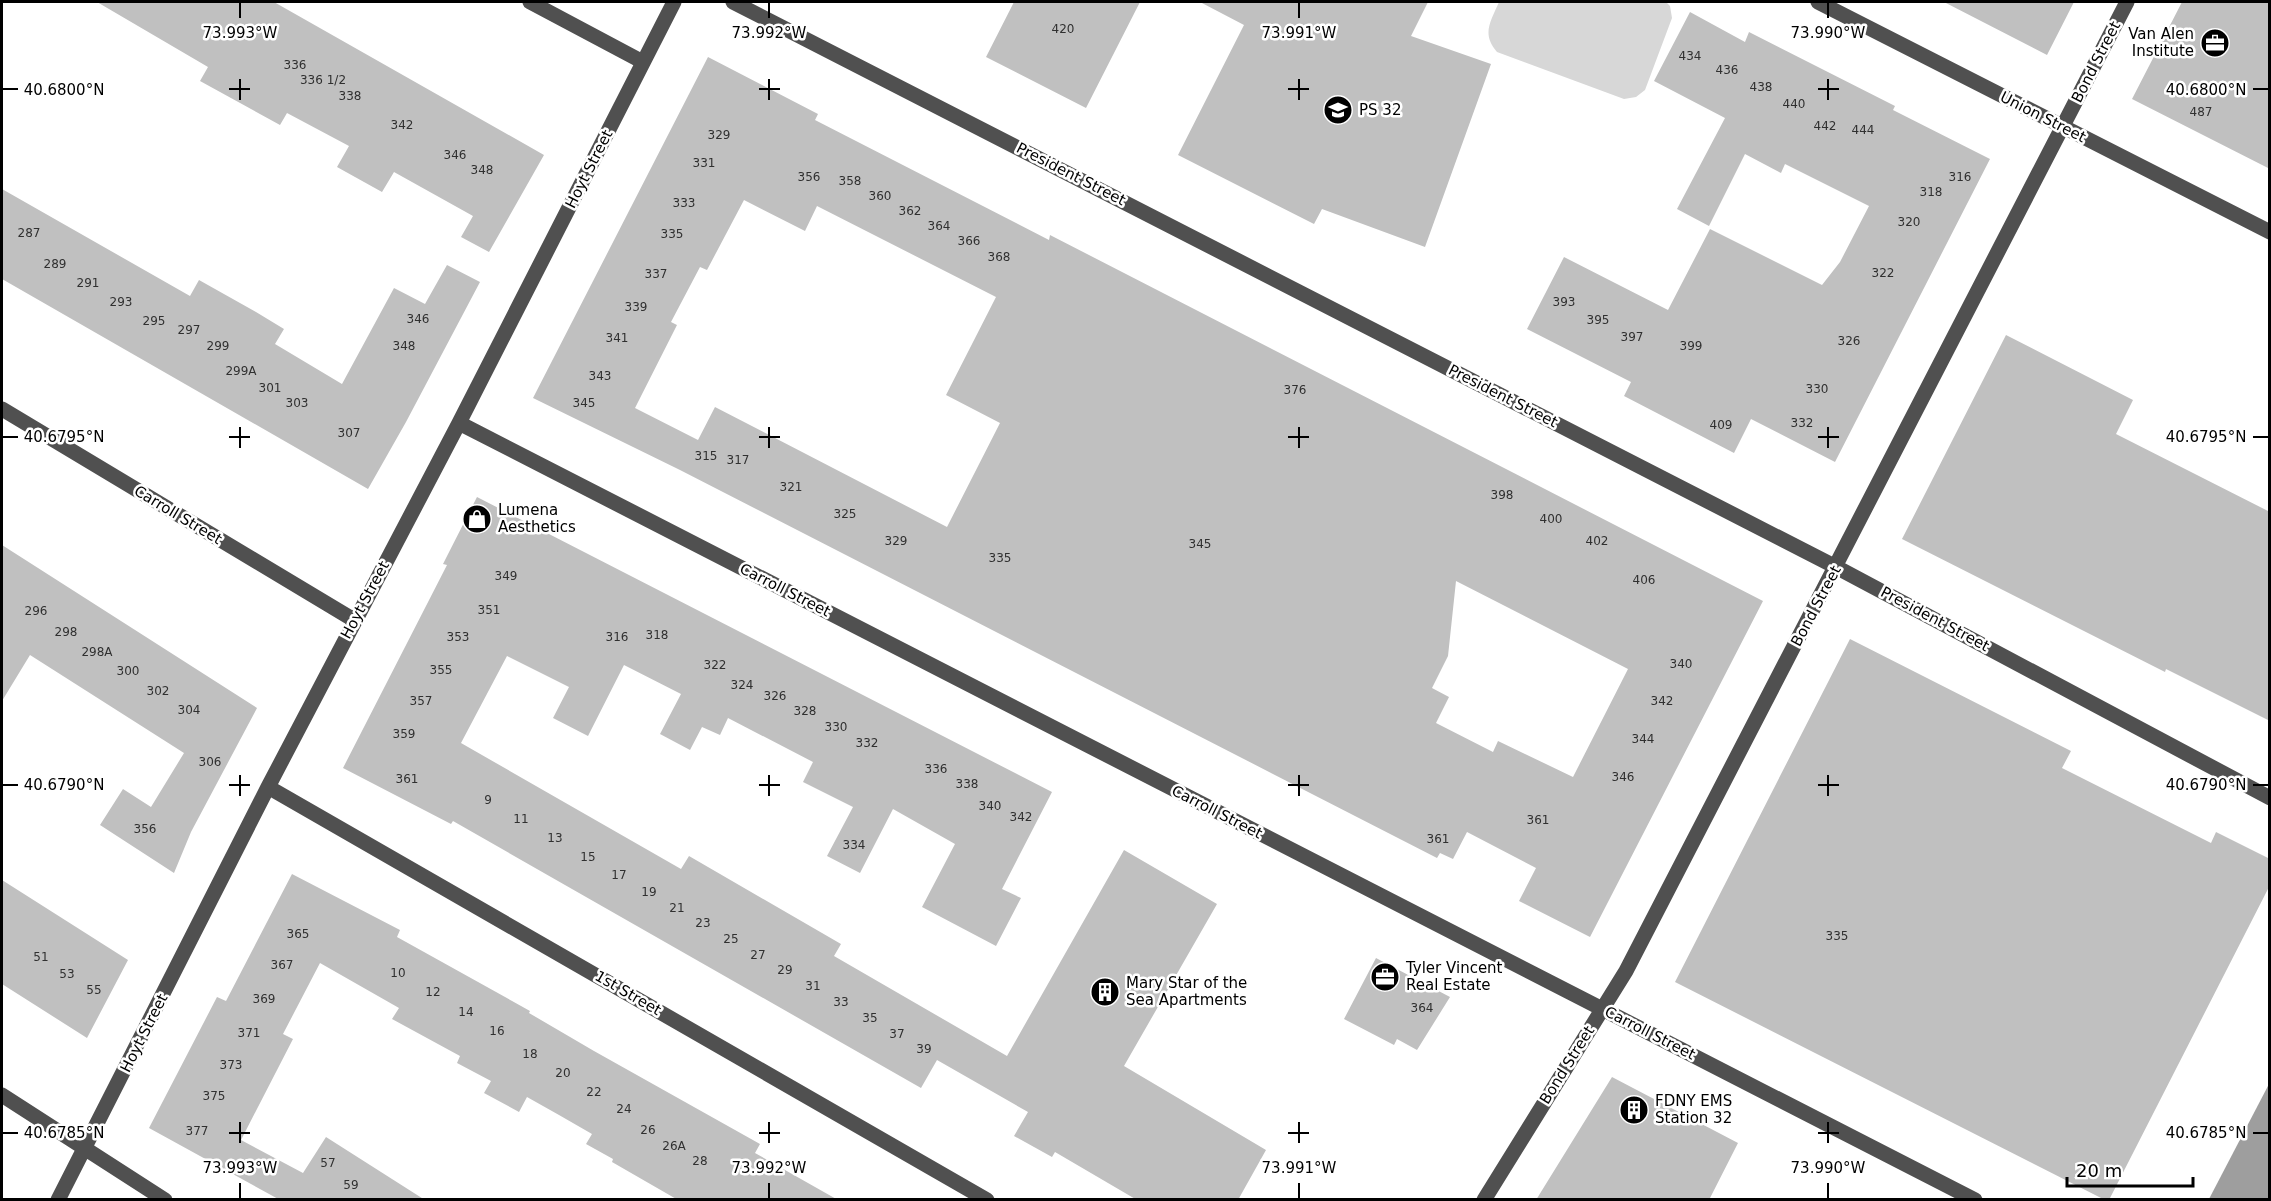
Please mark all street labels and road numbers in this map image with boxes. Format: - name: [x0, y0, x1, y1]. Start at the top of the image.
- street label: Bond Street: [2068, 18, 2124, 106]
- street label: Union Street: [1997, 88, 2089, 146]
- street label: Hoyt Street: [562, 127, 616, 211]
- street label: President Street: [1013, 139, 1129, 209]
- street label: President Street: [1445, 361, 1561, 431]
- street label: Carroll Street: [131, 482, 225, 548]
- street label: Hoyt Street: [337, 558, 393, 642]
- street label: Carroll Street: [737, 559, 833, 621]
- street label: Bond Street: [1787, 562, 1845, 649]
- street label: President Street: [1878, 583, 1992, 655]
- street label: Carroll Street: [1169, 781, 1265, 843]
- street label: 1st Street: [592, 967, 664, 1019]
- street label: Hoyt Street: [117, 991, 171, 1075]
- street label: Carroll Street: [1602, 1002, 1698, 1064]
- street label: Bond Street: [1536, 1022, 1598, 1107]

